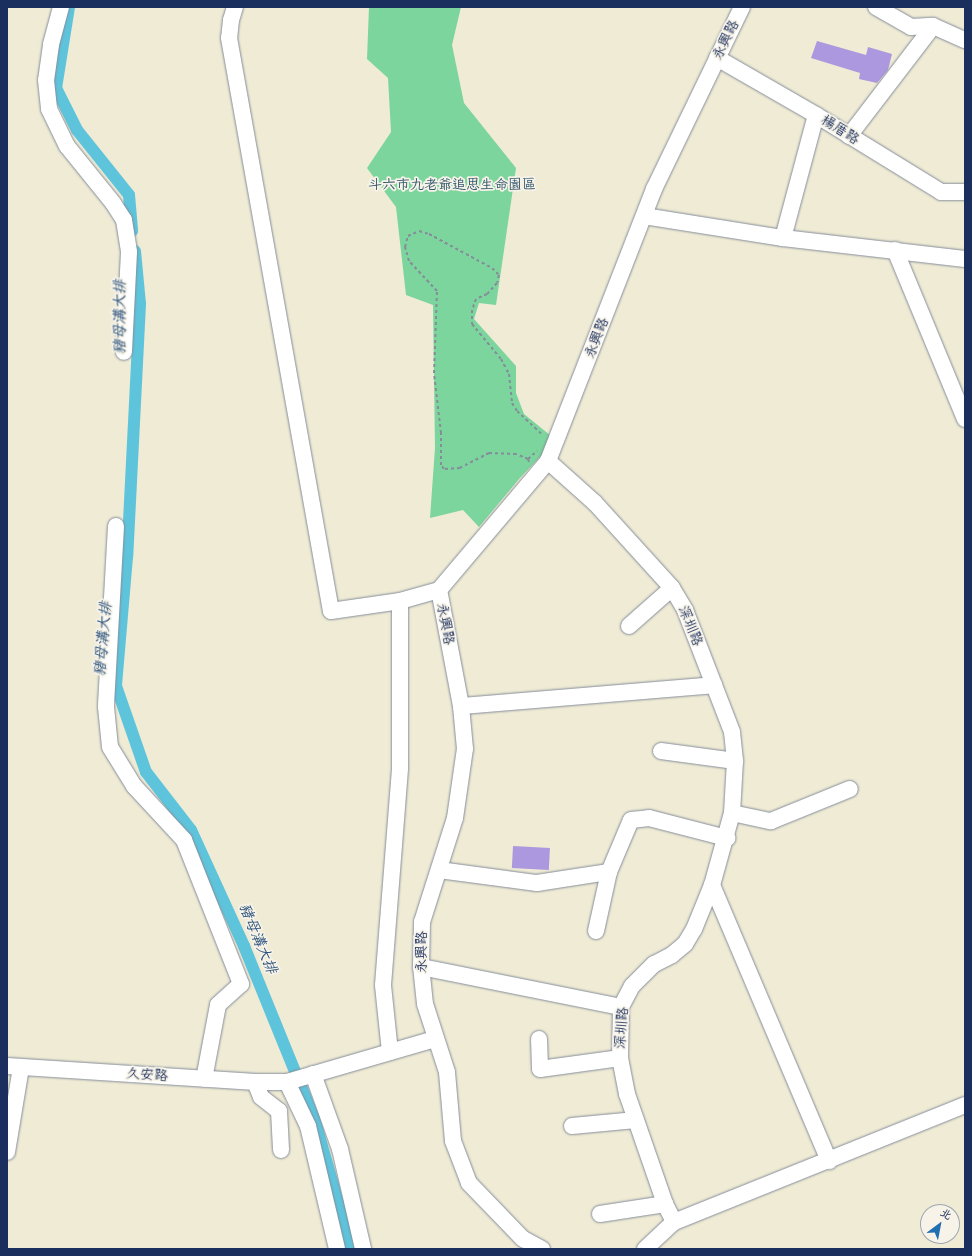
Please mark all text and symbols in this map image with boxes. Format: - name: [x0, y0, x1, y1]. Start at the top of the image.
- street label: 永興路: [709, 17, 743, 63]
- street label: 楊厝路: [818, 112, 862, 148]
- park label: 斗六市九老爺追思生命園區: [368, 177, 536, 193]
- water label: 豬母溝大排: [112, 280, 130, 354]
- street label: 永興路: [582, 315, 612, 361]
- water label: 豬母溝大排: [92, 601, 116, 677]
- street label: 永興路: [433, 602, 457, 646]
- street label: 深圳路: [674, 603, 706, 649]
- water label: 豬母溝大排: [234, 901, 280, 977]
- street label: 永興路: [414, 931, 430, 973]
- street label: 深圳路: [612, 1006, 632, 1050]
- street label: 久安路: [125, 1065, 169, 1085]
- north arrow: [920, 1204, 960, 1244]
- text: 北: [936, 1204, 955, 1225]

